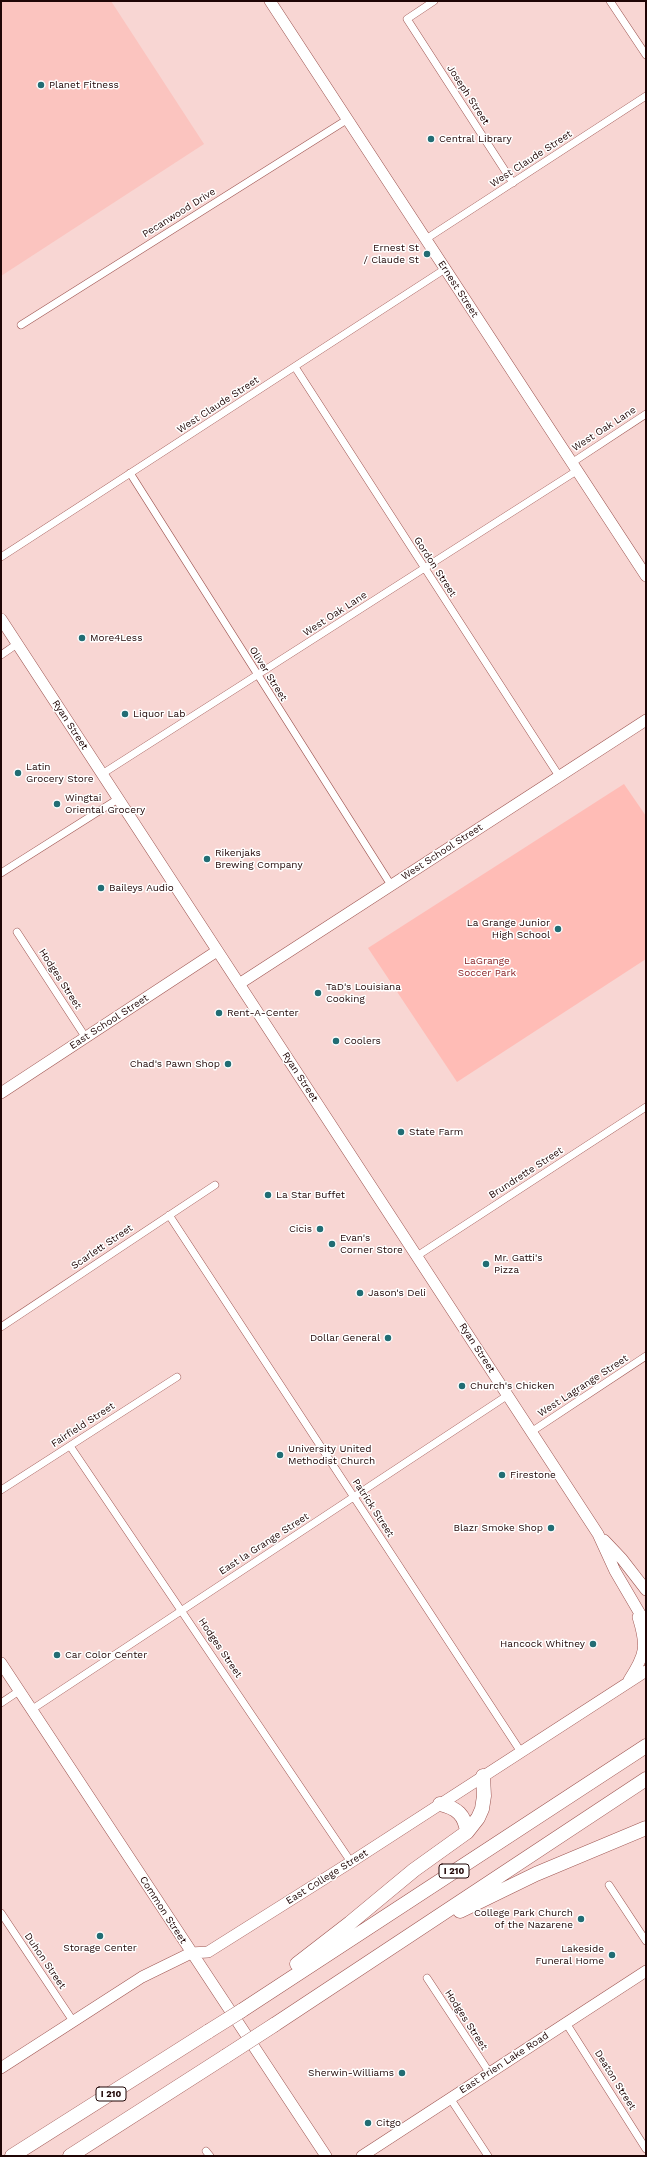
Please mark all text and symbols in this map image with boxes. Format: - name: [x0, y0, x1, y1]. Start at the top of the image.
- street label: Joseph Street: [444, 63, 492, 127]
- place label: Planet Fitness: [49, 79, 119, 91]
- marker: Planet Fitness: [36, 80, 46, 90]
- street label: West Claude Street: [488, 128, 574, 190]
- place label: Central Library: [439, 133, 512, 145]
- marker: Central Library: [426, 134, 436, 144]
- street label: Pecanwood Drive: [140, 186, 218, 240]
- place label: Ernest St / Claude St: [363, 242, 419, 266]
- marker: Ernest St / Claude St: [422, 249, 432, 259]
- street label: Ernest Street: [435, 258, 481, 320]
- street label: West Claude Street: [175, 374, 261, 436]
- street label: West Oak Lane: [570, 404, 638, 454]
- street label: Gordon Street: [411, 535, 459, 599]
- street label: West Oak Lane: [301, 589, 369, 639]
- place label: More4Less: [90, 632, 142, 644]
- marker: More4Less: [77, 633, 87, 643]
- street label: Oliver Street: [247, 645, 289, 703]
- street label: Ryan Street: [50, 698, 90, 752]
- place label: Liquor Lab: [133, 708, 185, 720]
- marker: Liquor Lab: [120, 709, 130, 719]
- place label: Latin Grocery Store: [26, 761, 93, 784]
- marker: Latin Grocery Store: [13, 768, 23, 778]
- place label: Wingtai Oriental Grocery: [65, 792, 145, 816]
- marker: Wingtai Oriental Grocery: [52, 799, 62, 809]
- street label: West School Street: [399, 821, 485, 883]
- place label: Rikenjaks Brewing Company: [215, 847, 303, 870]
- marker: Rikenjaks Brewing Company: [202, 854, 212, 864]
- place label: Baileys Audio: [109, 882, 174, 894]
- marker: Baileys Audio: [96, 883, 106, 893]
- place label: La Grange Junior High School: [467, 917, 550, 940]
- marker: La Grange Junior High School: [553, 924, 563, 934]
- street label: Hodges Street: [36, 947, 84, 1011]
- park label: LaGrange Soccer Park: [458, 955, 516, 978]
- place label: TaD's Louisiana Cooking: [326, 981, 401, 1004]
- marker: TaD's Louisiana Cooking: [313, 988, 323, 998]
- street label: East School Street: [67, 992, 151, 1052]
- place label: Rent-A-Center: [227, 1007, 299, 1019]
- marker: Rent-A-Center: [214, 1008, 224, 1018]
- place label: Coolers: [344, 1035, 381, 1047]
- marker: Coolers: [331, 1036, 341, 1046]
- street label: Ryan Street: [280, 1050, 320, 1104]
- place label: Chad's Pawn Shop: [130, 1058, 220, 1070]
- marker: Chad's Pawn Shop: [223, 1059, 233, 1069]
- place label: State Farm: [409, 1126, 463, 1138]
- marker: State Farm: [396, 1127, 406, 1137]
- street label: Brundrette Street: [487, 1145, 565, 1201]
- place label: La Star Buffet: [276, 1189, 345, 1201]
- marker: La Star Buffet: [263, 1190, 273, 1200]
- street label: Scarlett Street: [69, 1222, 135, 1272]
- place label: Cicis: [289, 1223, 312, 1235]
- marker: Cicis: [315, 1224, 325, 1234]
- place label: Evan's Corner Store: [340, 1232, 403, 1256]
- marker: Evan's Corner Store: [327, 1239, 337, 1249]
- place label: Mr. Gatti's Pizza: [494, 1252, 542, 1276]
- marker: Mr. Gatti's Pizza: [481, 1259, 491, 1269]
- place label: Jason's Deli: [368, 1287, 426, 1299]
- marker: Jason's Deli: [355, 1288, 365, 1298]
- street label: Ryan Street: [457, 1321, 497, 1375]
- place label: Dollar General: [310, 1332, 380, 1344]
- marker: Dollar General: [383, 1333, 393, 1343]
- street label: West Lagrange Street: [536, 1352, 630, 1420]
- place label: Church's Chicken: [470, 1380, 554, 1392]
- marker: Church's Chicken: [457, 1381, 467, 1391]
- street label: Fairfield Street: [49, 1400, 117, 1450]
- place label: University United Methodist Church: [288, 1443, 375, 1466]
- marker: University United Methodist Church: [275, 1450, 285, 1460]
- place label: Firestone: [510, 1469, 556, 1481]
- marker: Firestone: [497, 1470, 507, 1480]
- street label: Patrick Street: [350, 1477, 396, 1539]
- street label: East la Grange Street: [217, 1510, 311, 1578]
- place label: Blazr Smoke Shop: [453, 1522, 543, 1534]
- marker: Blazr Smoke Shop: [546, 1523, 556, 1533]
- street label: Hodges Street: [196, 1616, 244, 1680]
- place label: Hancock Whitney: [500, 1638, 585, 1650]
- marker: Hancock Whitney: [588, 1639, 598, 1649]
- place label: Car Color Center: [65, 1649, 147, 1661]
- marker: Car Color Center: [52, 1650, 62, 1660]
- street label: East College Street: [284, 1847, 370, 1907]
- road number: I 210: [439, 1864, 469, 1878]
- street label: Common Street: [137, 1874, 189, 1946]
- place label: College Park Church of the Nazarene: [474, 1907, 573, 1930]
- marker: College Park Church of the Nazarene: [576, 1914, 586, 1924]
- street label: Duhon Street: [22, 1931, 68, 1991]
- marker: Storage Center: [95, 1931, 105, 1941]
- place label: Storage Center: [63, 1942, 137, 1954]
- place label: Lakeside Funeral Home: [536, 1943, 604, 1966]
- marker: Lakeside Funeral Home: [607, 1950, 617, 1960]
- street label: Hodges Street: [442, 1988, 490, 2052]
- street label: East Prien Lake Road: [457, 2030, 551, 2096]
- street label: Deaton Street: [592, 2048, 638, 2112]
- place label: Sherwin-Williams: [308, 2067, 394, 2079]
- marker: Sherwin-Williams: [397, 2068, 407, 2078]
- road number: I 210: [96, 2087, 126, 2101]
- place label: Citgo: [376, 2117, 401, 2129]
- marker: Citgo: [363, 2118, 373, 2128]

